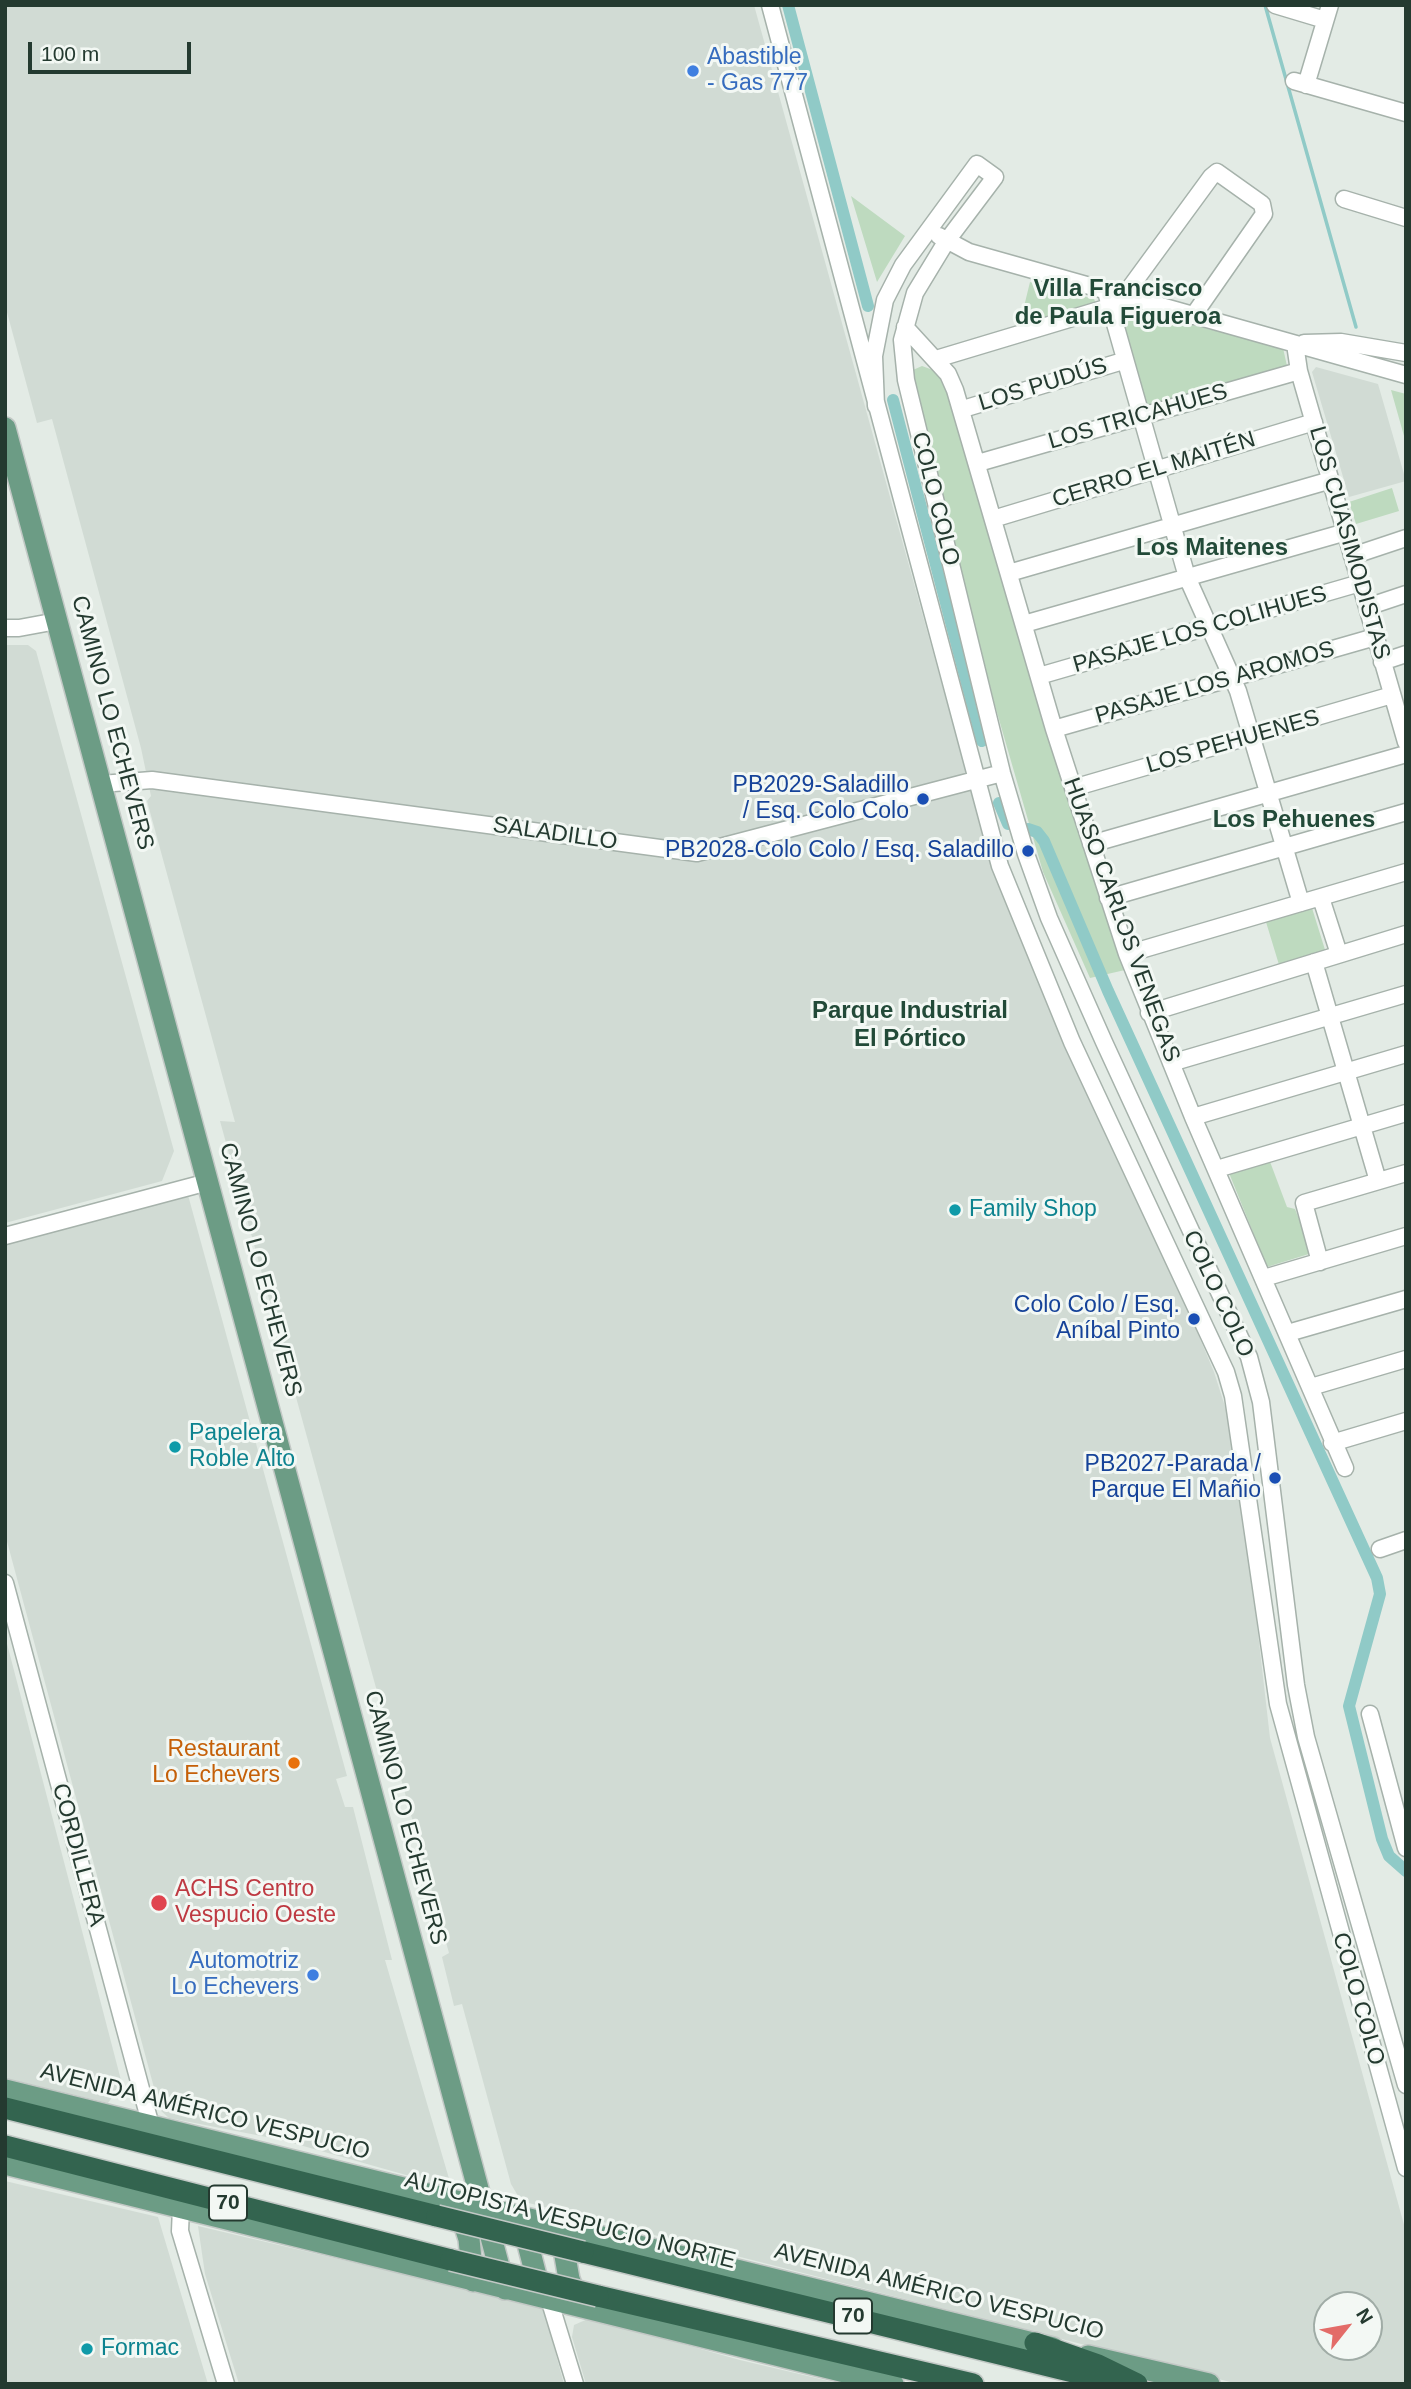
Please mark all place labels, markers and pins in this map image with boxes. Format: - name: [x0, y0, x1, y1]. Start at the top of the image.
- place label: Abastible - Gas 777: [707, 44, 808, 98]
- marker: Abastible - Gas 777: [685, 63, 701, 79]
- place label: PB2029-Saladillo / Esq. Colo Colo: [733, 772, 909, 826]
- marker: PB2029-Saladillo / Esq. Colo Colo: [915, 791, 931, 807]
- place label: PB2028-Colo Colo / Esq. Saladillo: [665, 837, 1014, 865]
- marker: PB2028-Colo Colo / Esq. Saladillo: [1020, 843, 1036, 859]
- place label: Family Shop: [969, 1196, 1097, 1224]
- marker: Family Shop: [947, 1202, 963, 1218]
- place label: Colo Colo / Esq. Aníbal Pinto: [1014, 1292, 1180, 1346]
- marker: Colo Colo / Esq. Aníbal Pinto: [1186, 1311, 1202, 1327]
- place label: Papelera Roble Alto: [189, 1420, 295, 1474]
- marker: Papelera Roble Alto: [167, 1439, 183, 1455]
- place label: PB2027-Parada / Parque El Mañio: [1085, 1451, 1261, 1505]
- marker: PB2027-Parada / Parque El Mañio: [1267, 1470, 1283, 1486]
- place label: Restaurant Lo Echevers: [152, 1736, 280, 1790]
- marker: Restaurant Lo Echevers: [286, 1755, 302, 1771]
- place label: ACHS Centro Vespucio Oeste: [175, 1876, 336, 1930]
- marker: ACHS Centro Vespucio Oeste: [149, 1893, 169, 1913]
- place label: Automotriz Lo Echevers: [171, 1948, 299, 2002]
- marker: Automotriz Lo Echevers: [305, 1967, 321, 1983]
- place label: Formac: [101, 2335, 179, 2363]
- marker: Formac: [79, 2341, 95, 2357]

